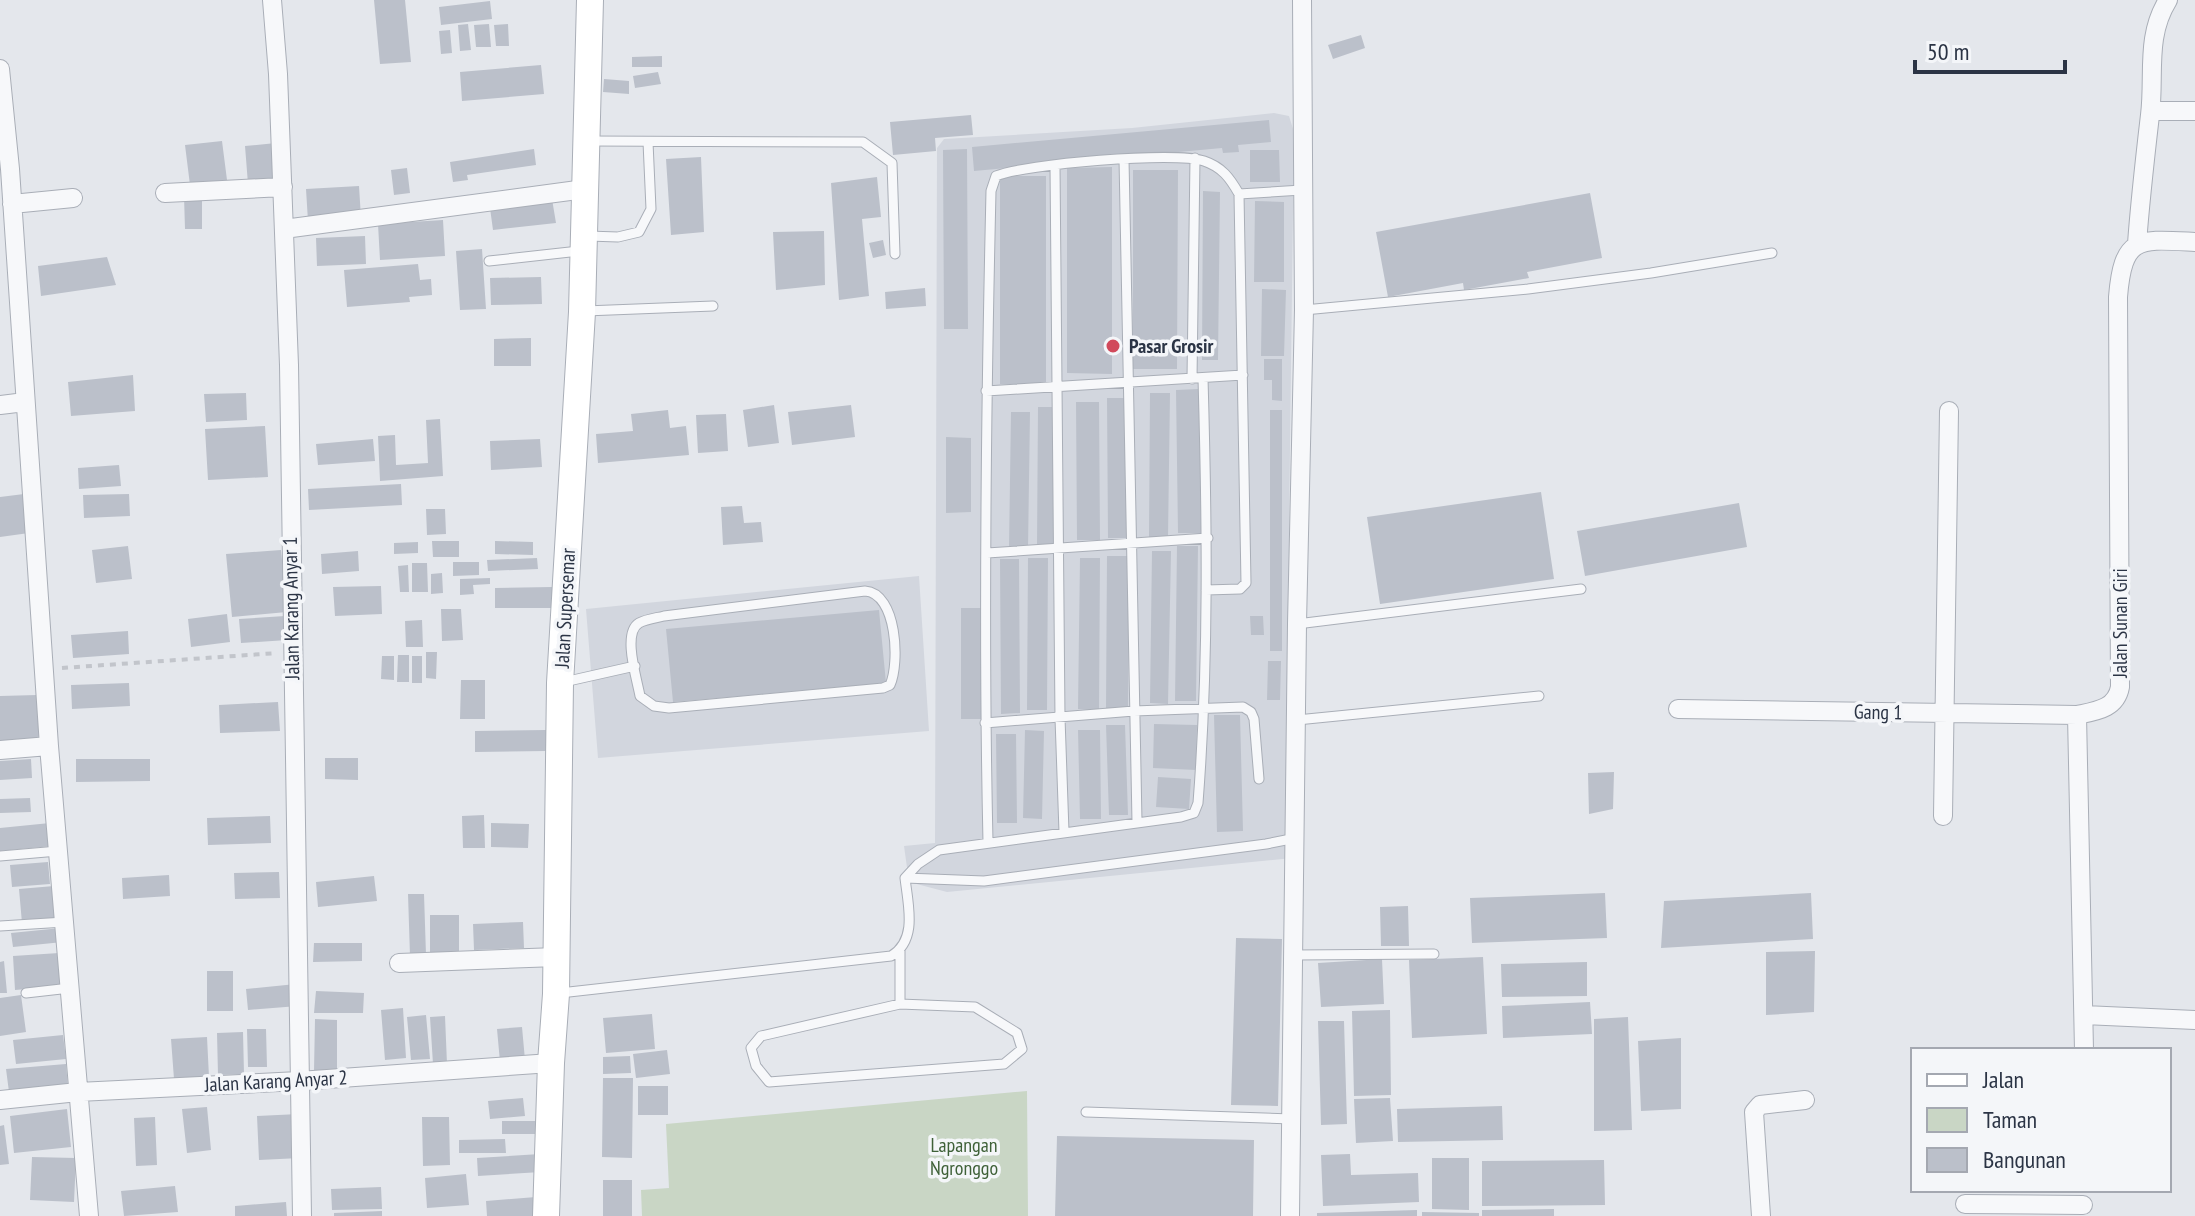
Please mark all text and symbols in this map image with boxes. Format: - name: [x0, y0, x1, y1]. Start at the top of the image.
- scale bar: [1915, 24, 2065, 74]
- text: 50 m: [1927, 36, 1969, 67]
- place label: Pasar Grosir: [1129, 333, 1214, 359]
- marker: Pasar Grosir: [1104, 337, 1122, 355]
- street label: Jalan Karang Anyar 1: [277, 536, 305, 681]
- street label: Jalan Supersemar: [549, 547, 581, 669]
- street label: Jalan Sunan Giri: [2107, 568, 2133, 679]
- street label: Gang 1: [1854, 699, 1902, 725]
- legend: [1911, 1048, 2171, 1192]
- street label: Jalan Karang Anyar 2: [203, 1064, 348, 1098]
- text: Jalan: [1982, 1064, 2024, 1095]
- text: Taman: [1983, 1104, 2037, 1135]
- park label: Lapangan Ngronggo: [930, 1132, 998, 1181]
- text: Bangunan: [1983, 1144, 2066, 1175]

